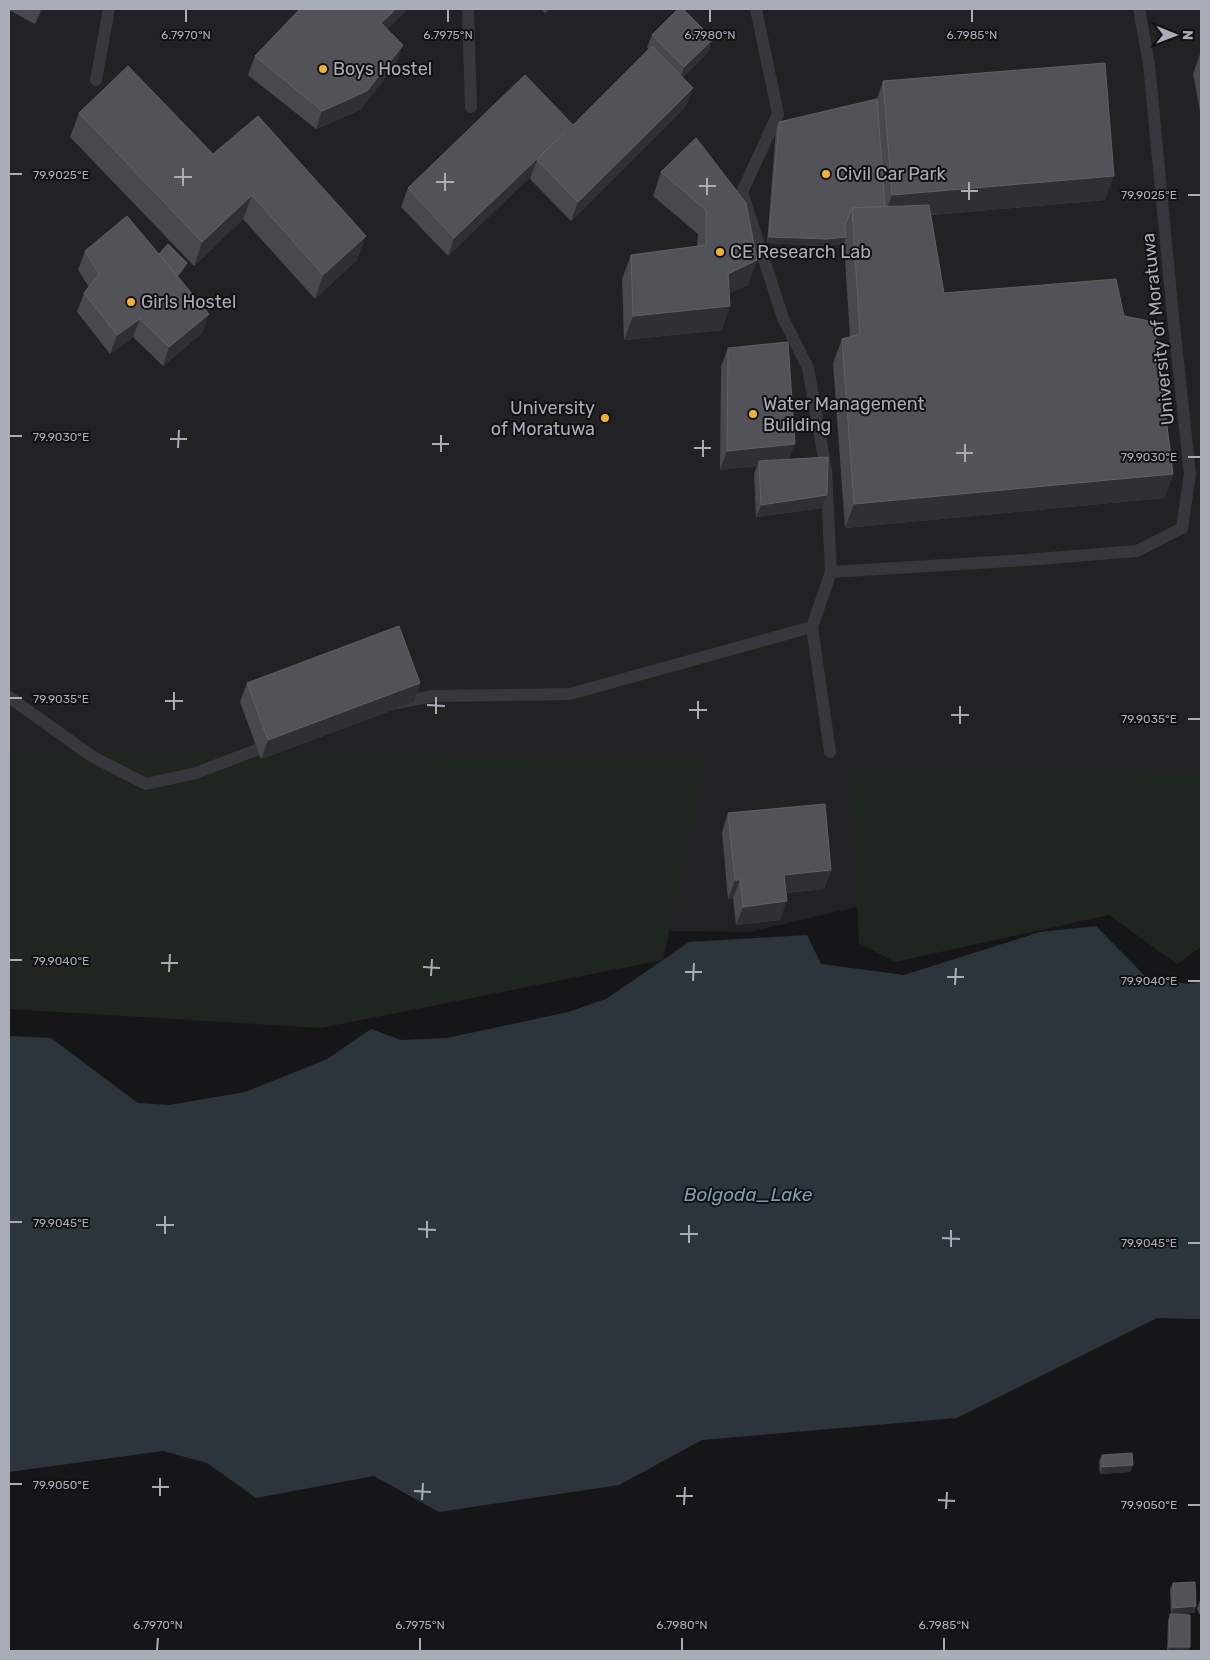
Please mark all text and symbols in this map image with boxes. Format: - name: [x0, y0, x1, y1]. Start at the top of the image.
- north arrow: [1150, 10, 1200, 60]
- text: 6.7970°N: [161, 28, 211, 42]
- text: 6.7975°N: [423, 28, 473, 42]
- text: 6.7980°N: [684, 28, 736, 42]
- text: 6.7985°N: [947, 28, 997, 42]
- text: N: [1179, 30, 1196, 40]
- place label: Boys Hostel: [333, 58, 432, 80]
- marker: Boys Hostel: [317, 63, 329, 75]
- place label: Civil Car Park: [836, 163, 946, 185]
- text: 79.9025°E: [33, 168, 89, 182]
- marker: Civil Car Park: [820, 168, 832, 180]
- text: 79.9025°E: [1121, 188, 1177, 202]
- street label: University of Moratuwa: [1137, 232, 1179, 426]
- place label: CE Research Lab: [730, 241, 871, 263]
- marker: CE Research Lab: [714, 246, 726, 258]
- place label: Girls Hostel: [141, 291, 236, 313]
- marker: Girls Hostel: [125, 296, 137, 308]
- place label: Water Management Building: [763, 393, 925, 436]
- place label: University of Moratuwa: [491, 397, 595, 440]
- marker: Water Management Building: [747, 408, 759, 420]
- marker: University of Moratuwa: [599, 412, 611, 424]
- text: 79.9030°E: [33, 430, 89, 444]
- text: 79.9030°E: [1121, 450, 1177, 464]
- text: 79.9035°E: [33, 692, 89, 706]
- text: 79.9035°E: [1121, 712, 1177, 726]
- text: 79.9040°E: [33, 954, 89, 968]
- text: 79.9040°E: [1121, 974, 1177, 988]
- water label: Bolgoda_Lake: [684, 1183, 813, 1206]
- text: 79.9045°E: [33, 1216, 89, 1230]
- text: 79.9045°E: [1121, 1236, 1177, 1250]
- text: 79.9050°E: [33, 1478, 89, 1492]
- text: 79.9050°E: [1121, 1498, 1177, 1512]
- text: 6.7970°N: [133, 1618, 183, 1632]
- text: 6.7975°N: [395, 1618, 445, 1632]
- text: 6.7980°N: [656, 1618, 708, 1632]
- text: 6.7985°N: [919, 1618, 969, 1632]

